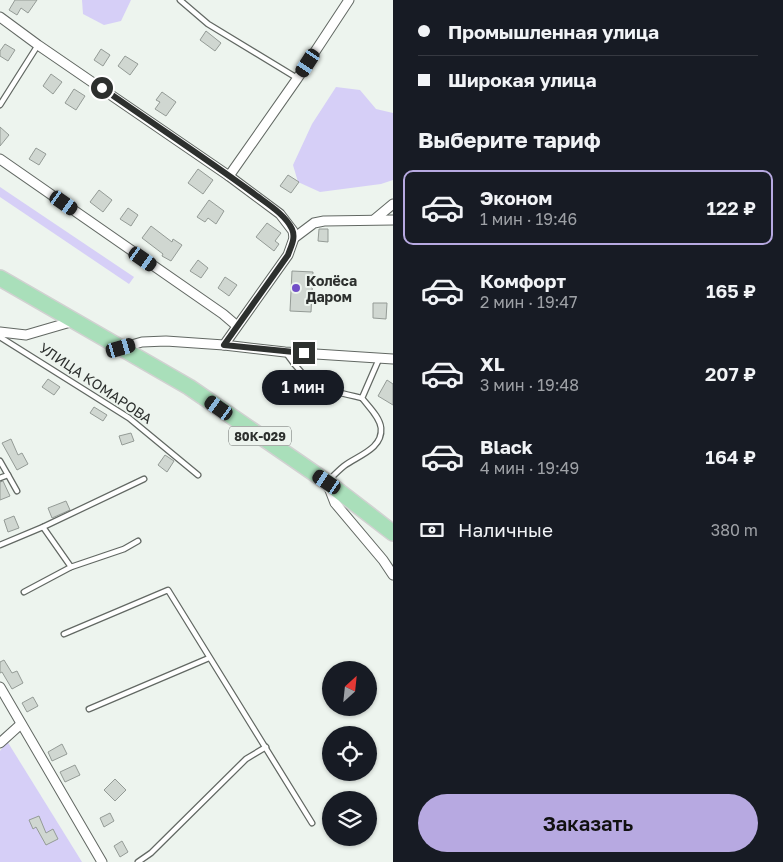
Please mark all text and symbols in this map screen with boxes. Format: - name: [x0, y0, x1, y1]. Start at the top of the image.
- text: Промышленная улица: [448, 20, 659, 43]
- car: [293, 46, 322, 80]
- text: Широкая улица: [448, 68, 596, 91]
- route start: [91, 77, 113, 99]
- text: Выберите тариф: [418, 126, 601, 153]
- icon: car: [420, 185, 465, 230]
- text: Эконом: [480, 186, 552, 209]
- car: [47, 188, 80, 218]
- text: 122 ₽: [706, 196, 756, 219]
- text: 1 мин · 19:46: [480, 209, 577, 229]
- car: [126, 244, 159, 274]
- icon: car: [420, 268, 465, 313]
- text: Комфорт: [480, 269, 566, 292]
- place label: Колёса Даром: [306, 272, 357, 305]
- text: 165 ₽: [706, 279, 756, 302]
- marker: Колёса Даром: [290, 282, 302, 294]
- text: 2 мин · 19:47: [480, 292, 578, 312]
- car: [104, 337, 137, 359]
- street label: УЛИЦА КОМАРОВА: [36, 339, 156, 427]
- route end: [293, 342, 315, 364]
- icon: car: [420, 351, 465, 396]
- text: XL: [480, 352, 505, 375]
- text: 207 ₽: [705, 362, 756, 385]
- callout: 1 мин: [263, 370, 345, 406]
- text: 3 мин · 19:48: [480, 375, 579, 395]
- text: 1 мин: [281, 377, 325, 397]
- car: [202, 393, 235, 423]
- road number: 80К-029: [229, 426, 291, 446]
- icon: car: [420, 434, 465, 479]
- text: Black: [480, 435, 533, 458]
- text: 164 ₽: [705, 445, 756, 468]
- text: 4 мин · 19:49: [480, 458, 579, 478]
- car: [310, 467, 343, 497]
- icon: cash: [418, 516, 446, 544]
- text: Наличные: [458, 518, 553, 541]
- text: 380 m: [711, 520, 758, 540]
- north arrow: [322, 661, 378, 716]
- map controls: [322, 661, 377, 846]
- button: locate: [322, 726, 377, 781]
- button: layers: [322, 791, 377, 846]
- button: Заказать: [418, 794, 758, 852]

